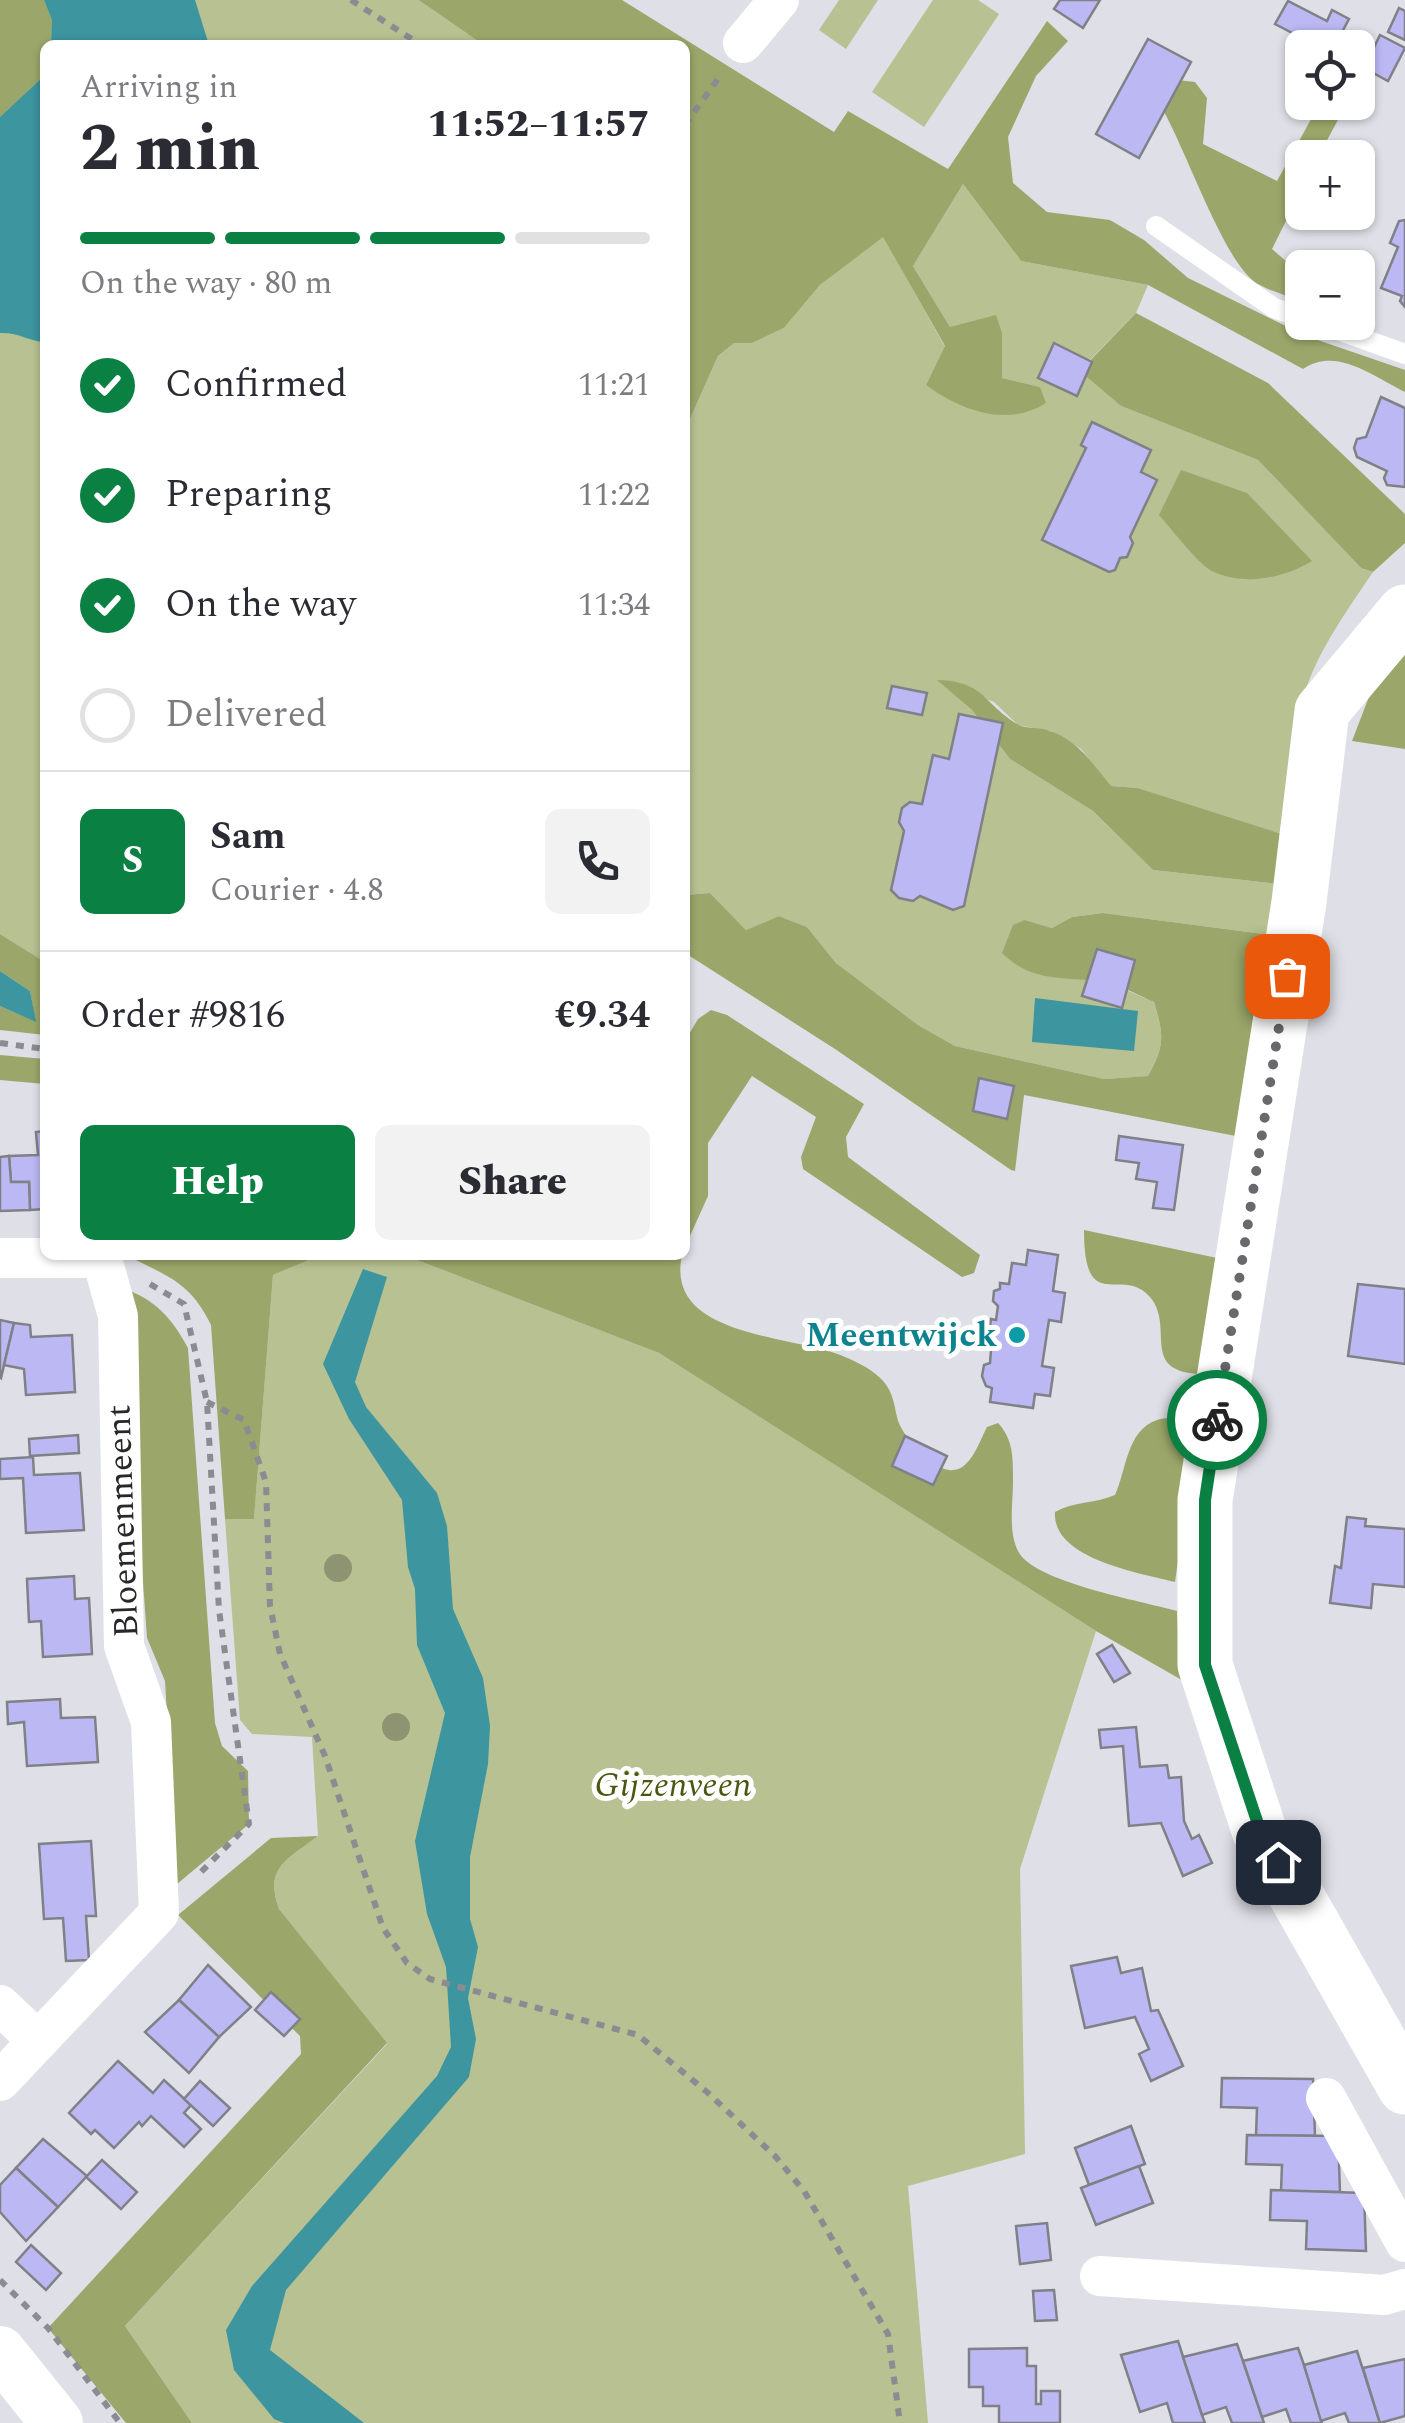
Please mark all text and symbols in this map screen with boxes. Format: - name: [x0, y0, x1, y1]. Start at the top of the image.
- map controls: [1285, 30, 1375, 340]
- button: locate: [1285, 30, 1375, 120]
- text: Arriving in: [80, 63, 237, 112]
- text: 11:52–11:57: [427, 96, 650, 154]
- text: 2 min: [80, 100, 260, 199]
- button: +: [1285, 140, 1375, 230]
- button: −: [1285, 250, 1375, 340]
- text: On the way · 80 m: [80, 259, 332, 308]
- text: Confirmed: [165, 356, 347, 414]
- icon: check: [80, 358, 135, 413]
- text: 11:21: [578, 361, 650, 410]
- text: Preparing: [165, 466, 332, 524]
- icon: check: [80, 468, 135, 523]
- text: 11:22: [578, 471, 650, 520]
- text: On the way: [165, 576, 356, 634]
- icon: check: [80, 578, 135, 633]
- text: 11:34: [578, 581, 650, 630]
- text: Delivered: [165, 686, 327, 744]
- text: Sam: [210, 808, 286, 866]
- button: phone: [545, 809, 650, 914]
- text: S: [122, 832, 143, 890]
- text: Courier · 4.8: [210, 866, 383, 915]
- pin: [1245, 934, 1330, 1019]
- icon: bag: [1260, 949, 1315, 1004]
- text: Order #9816: [80, 987, 285, 1045]
- text: €9.34: [555, 987, 650, 1045]
- button: Help: [80, 1125, 355, 1240]
- button: Share: [375, 1125, 650, 1240]
- place label: Meentwijck: [805, 1309, 997, 1362]
- marker: Meentwijck: [1006, 1324, 1028, 1346]
- courier: [1167, 1370, 1267, 1470]
- icon: bike: [1190, 1393, 1245, 1448]
- street label: Bloemenmeent: [92, 1404, 154, 1638]
- park label: Gijzenveen: [595, 1759, 751, 1812]
- pin: [1236, 1820, 1321, 1905]
- icon: home: [1251, 1835, 1306, 1890]

